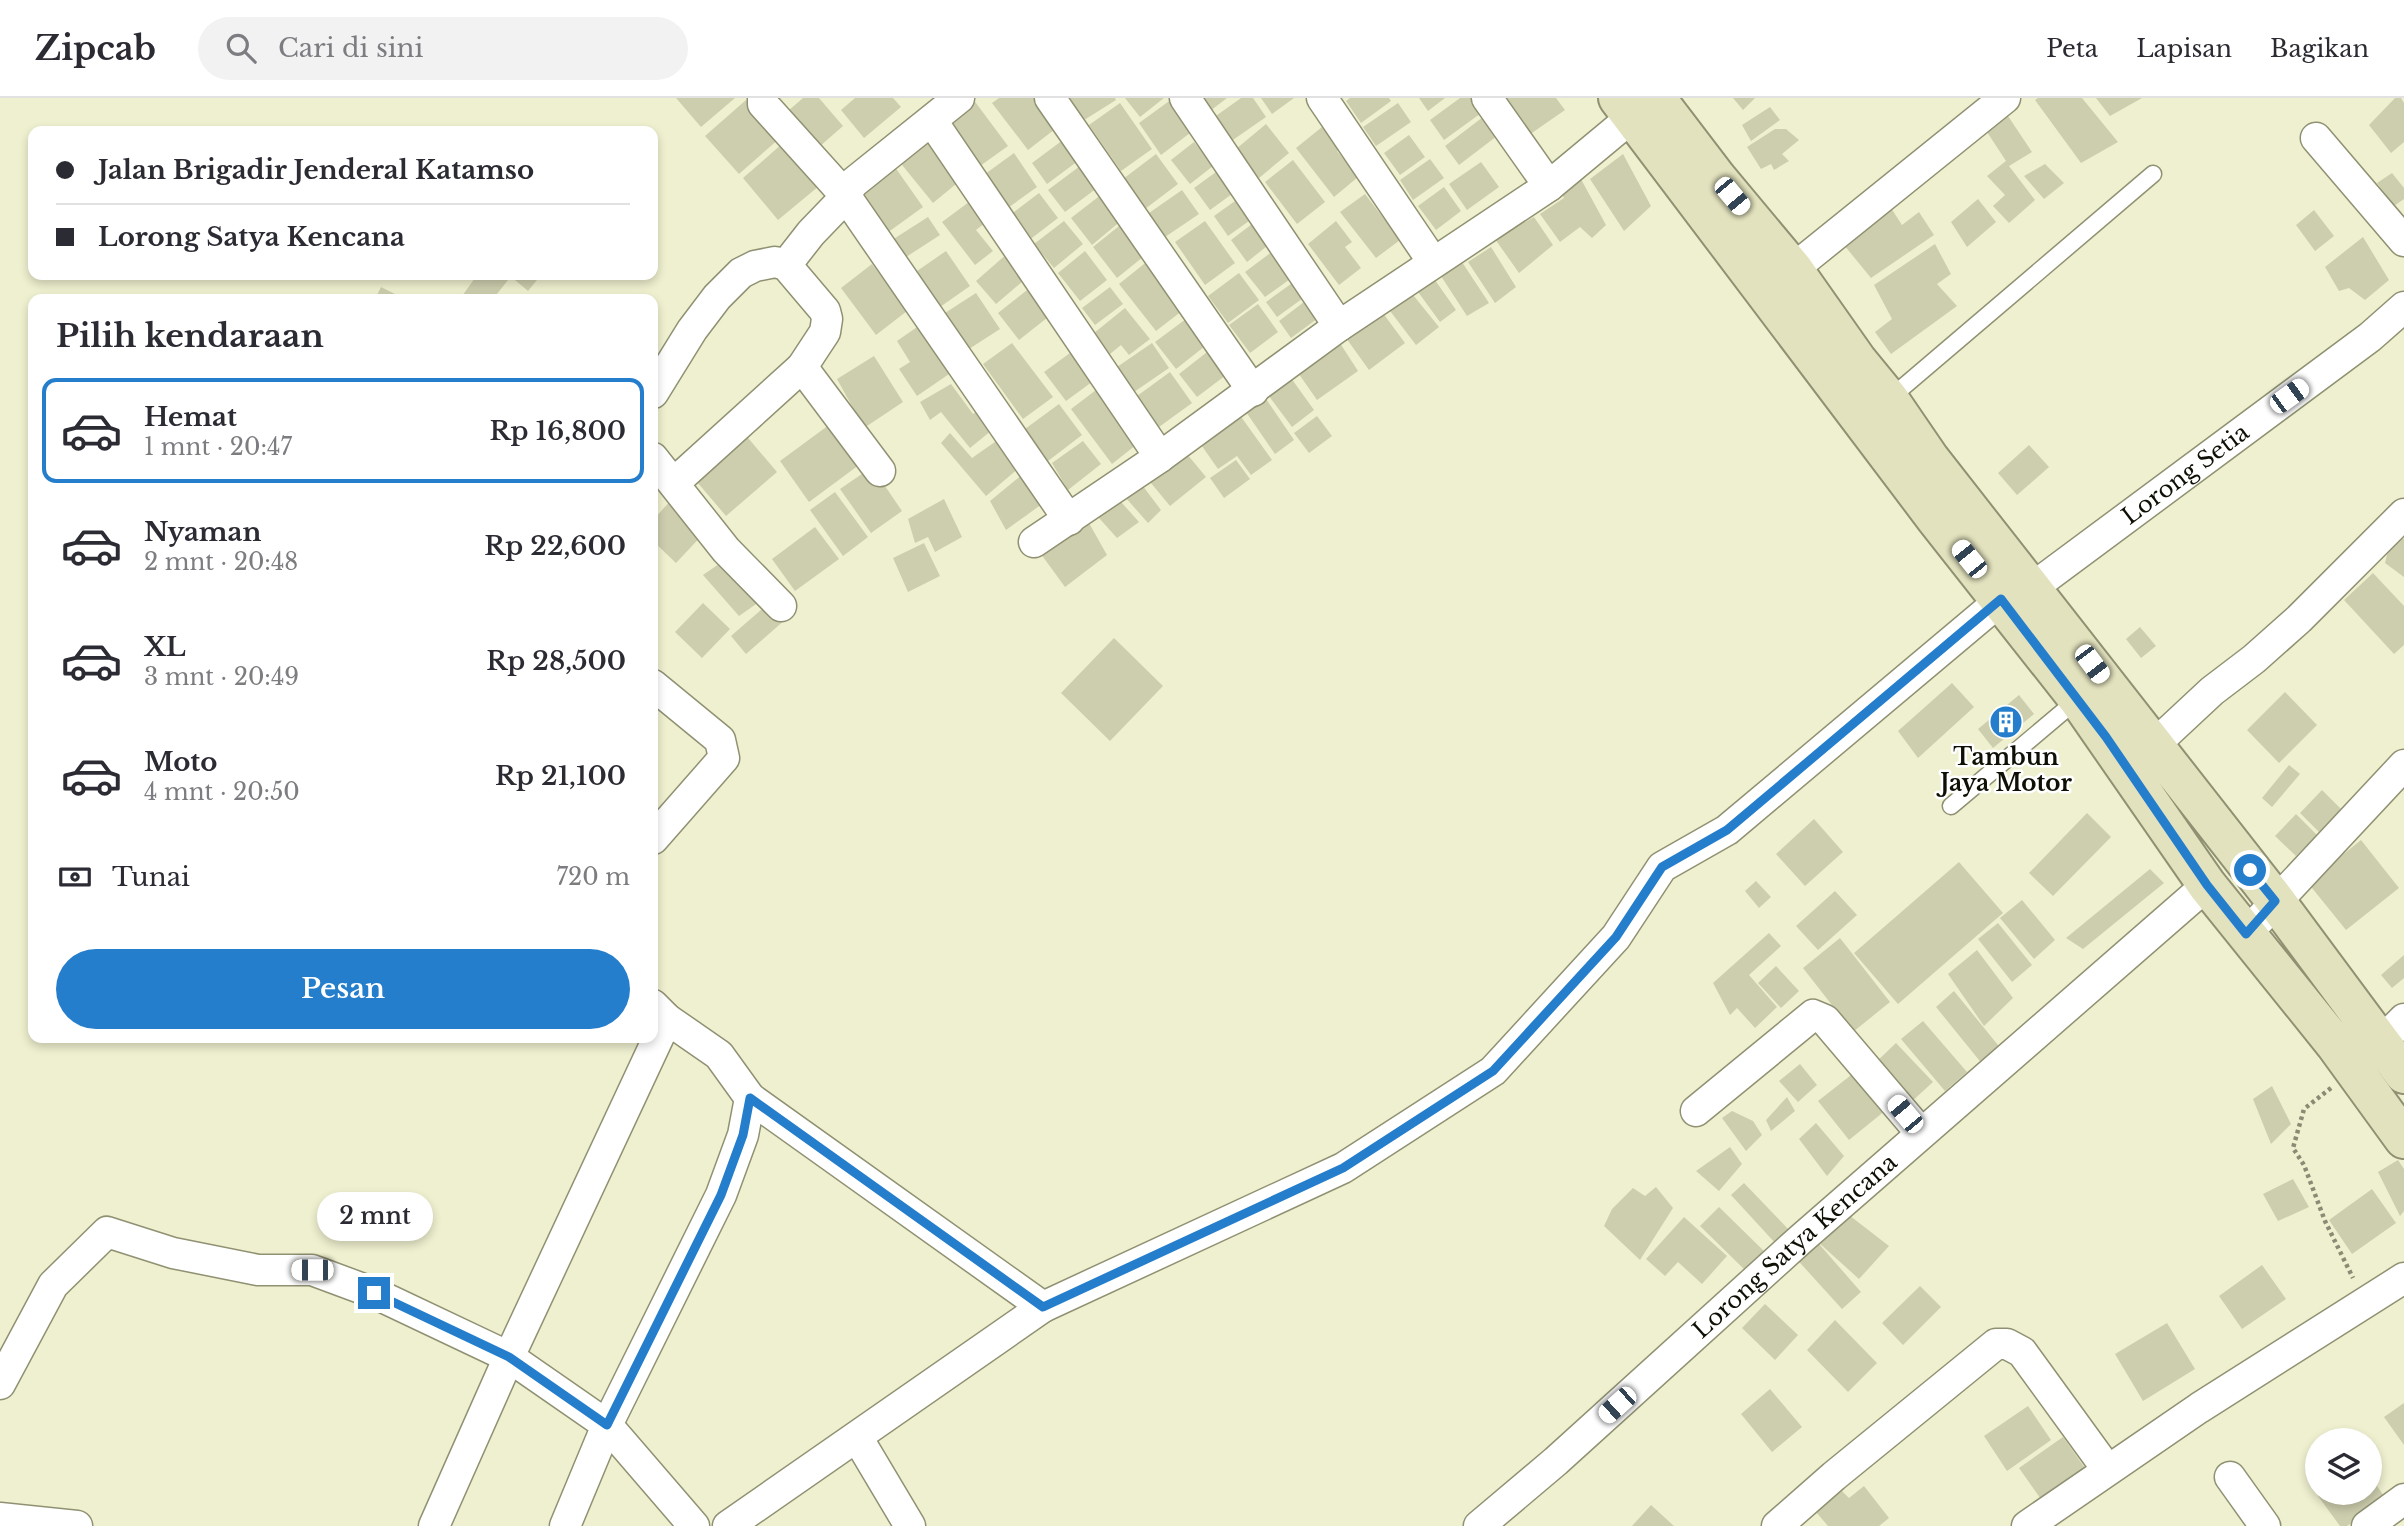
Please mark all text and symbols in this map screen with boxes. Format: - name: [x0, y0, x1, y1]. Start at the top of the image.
- search box: [198, 17, 688, 80]
- text: Zipcab: [35, 28, 156, 69]
- icon: search: [222, 29, 260, 67]
- text: Cari di sini: [278, 32, 423, 64]
- text: Peta: [2046, 34, 2098, 63]
- text: Lapisan: [2136, 34, 2232, 63]
- text: Bagikan: [2270, 34, 2369, 63]
- text: Jalan Brigadir Jenderal Katamso: [98, 154, 534, 186]
- car: [1711, 173, 1754, 219]
- text: Lorong Satya Kencana: [98, 221, 405, 253]
- text: Pilih kendaraan: [56, 316, 324, 356]
- car: [2266, 375, 2313, 417]
- icon: car: [60, 399, 123, 462]
- text: Hemat: [144, 401, 237, 433]
- text: Rp 16,800: [490, 415, 626, 447]
- street label: Lorong Setia: [2116, 418, 2254, 530]
- text: 1 mnt · 20:47: [144, 433, 292, 461]
- icon: car: [60, 514, 123, 577]
- text: Nyaman: [144, 516, 261, 548]
- text: Rp 22,600: [484, 530, 626, 562]
- car: [1948, 536, 1991, 582]
- text: 2 mnt · 20:48: [144, 548, 298, 576]
- icon: car: [60, 629, 123, 692]
- text: XL: [144, 631, 186, 663]
- car: [2071, 641, 2114, 687]
- text: Rp 28,500: [486, 645, 626, 677]
- text: 3 mnt · 20:49: [144, 663, 299, 691]
- building icon: Tambun Jaya Motor: [1987, 703, 2025, 741]
- place label: Tambun Jaya Motor: [1936, 743, 2072, 797]
- icon: car: [60, 744, 123, 807]
- text: Moto: [144, 746, 217, 778]
- text: Rp 21,100: [495, 760, 626, 792]
- text: 4 mnt · 20:50: [144, 778, 300, 806]
- route start: [2234, 854, 2266, 886]
- icon: cash: [56, 858, 94, 896]
- text: Tunai: [112, 861, 190, 893]
- text: 720 m: [557, 863, 630, 891]
- button: Pesan: [56, 949, 630, 1029]
- car: [1884, 1091, 1927, 1137]
- street label: Lorong Satya Kencana: [1687, 1148, 1903, 1344]
- callout: 2 mnt: [316, 1192, 432, 1240]
- text: 2 mnt: [339, 1202, 411, 1230]
- car: [292, 1260, 334, 1281]
- route end: [358, 1277, 390, 1309]
- car: [1595, 1383, 1640, 1427]
- map controls: [2305, 1428, 2382, 1505]
- button: layers: [2305, 1428, 2382, 1505]

